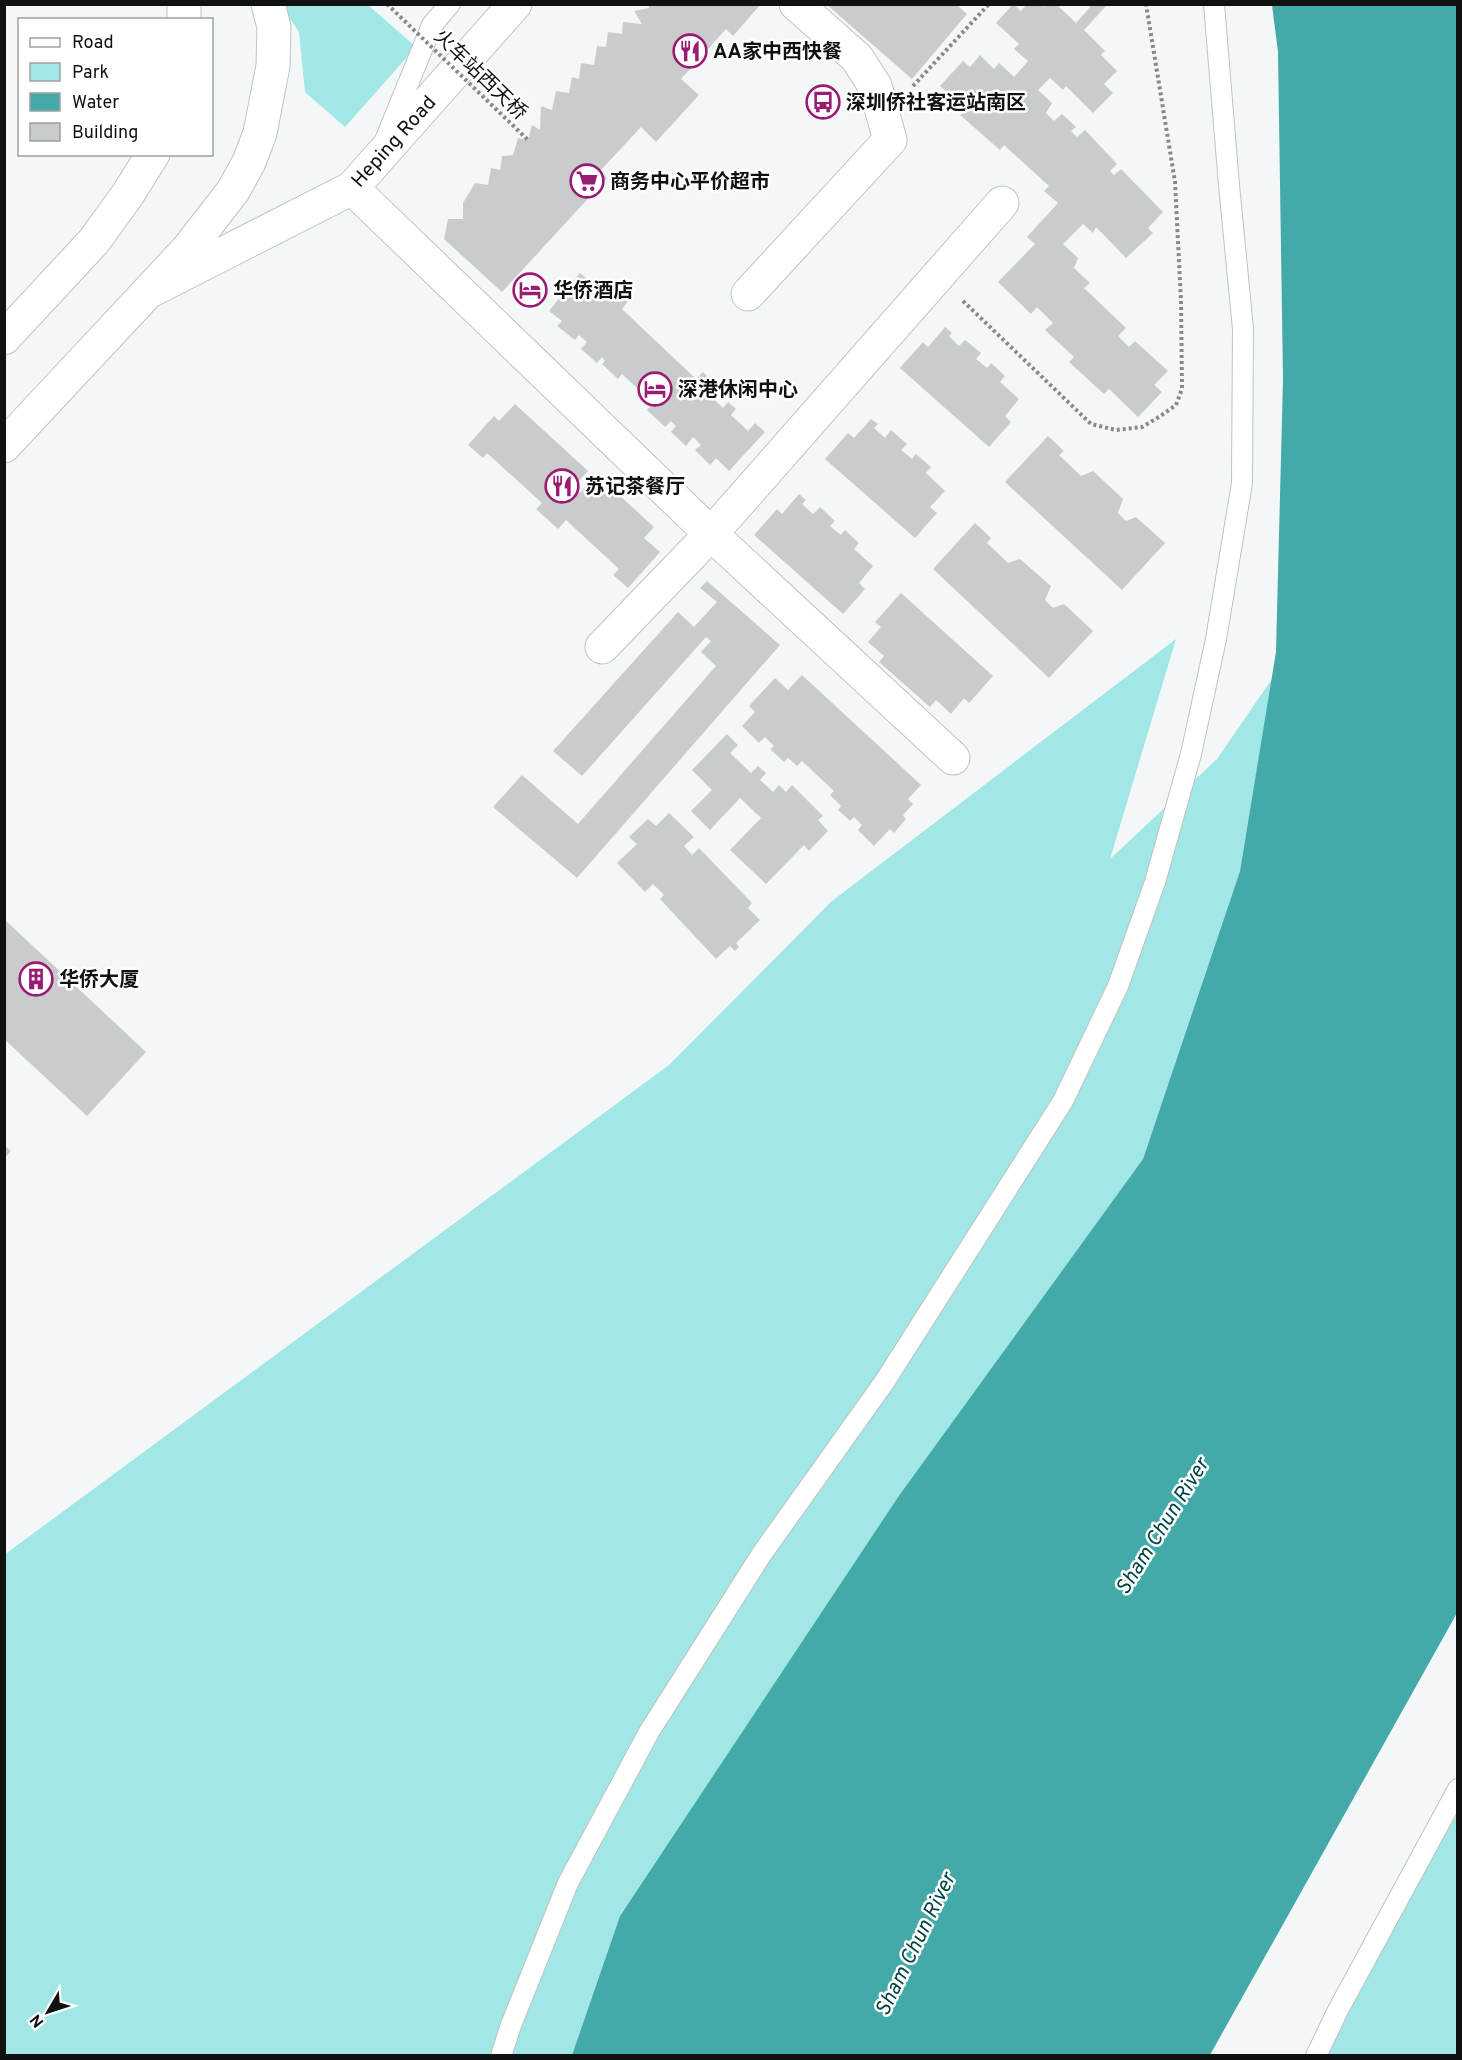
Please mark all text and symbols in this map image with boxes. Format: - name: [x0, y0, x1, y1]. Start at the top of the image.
- legend: [18, 18, 213, 156]
- street label: 火车站西天桥: [427, 24, 532, 126]
- text: Road: [72, 32, 114, 55]
- restaurant icon: AA家中西快餐: [672, 33, 708, 69]
- place label: AA家中西快餐: [713, 40, 842, 66]
- text: Park: [72, 62, 109, 85]
- bus stop icon: 深圳侨社客运站南区: [805, 84, 841, 120]
- street label: Heping Road: [346, 91, 443, 194]
- place label: 深圳侨社客运站南区: [846, 91, 1026, 117]
- text: Water: [72, 92, 119, 115]
- text: Building: [72, 122, 138, 145]
- supermarket icon: 商务中心平价超市: [569, 163, 605, 199]
- place label: 商务中心平价超市: [610, 170, 770, 196]
- hotel icon: 华侨酒店: [512, 272, 548, 308]
- place label: 华侨酒店: [553, 279, 633, 305]
- hotel icon: 深港休闲中心: [637, 371, 673, 407]
- place label: 深港休闲中心: [678, 378, 798, 404]
- restaurant icon: 苏记茶餐厅: [544, 468, 580, 504]
- place label: 苏记茶餐厅: [585, 475, 685, 501]
- building icon: 华侨大厦: [18, 961, 54, 997]
- place label: 华侨大厦: [59, 968, 139, 994]
- water label: Sham Chun River: [1110, 1452, 1217, 1600]
- water label: Sham Chun River: [870, 1867, 964, 2021]
- north arrow: [18, 1982, 78, 2042]
- text: N: [27, 2009, 49, 2031]

